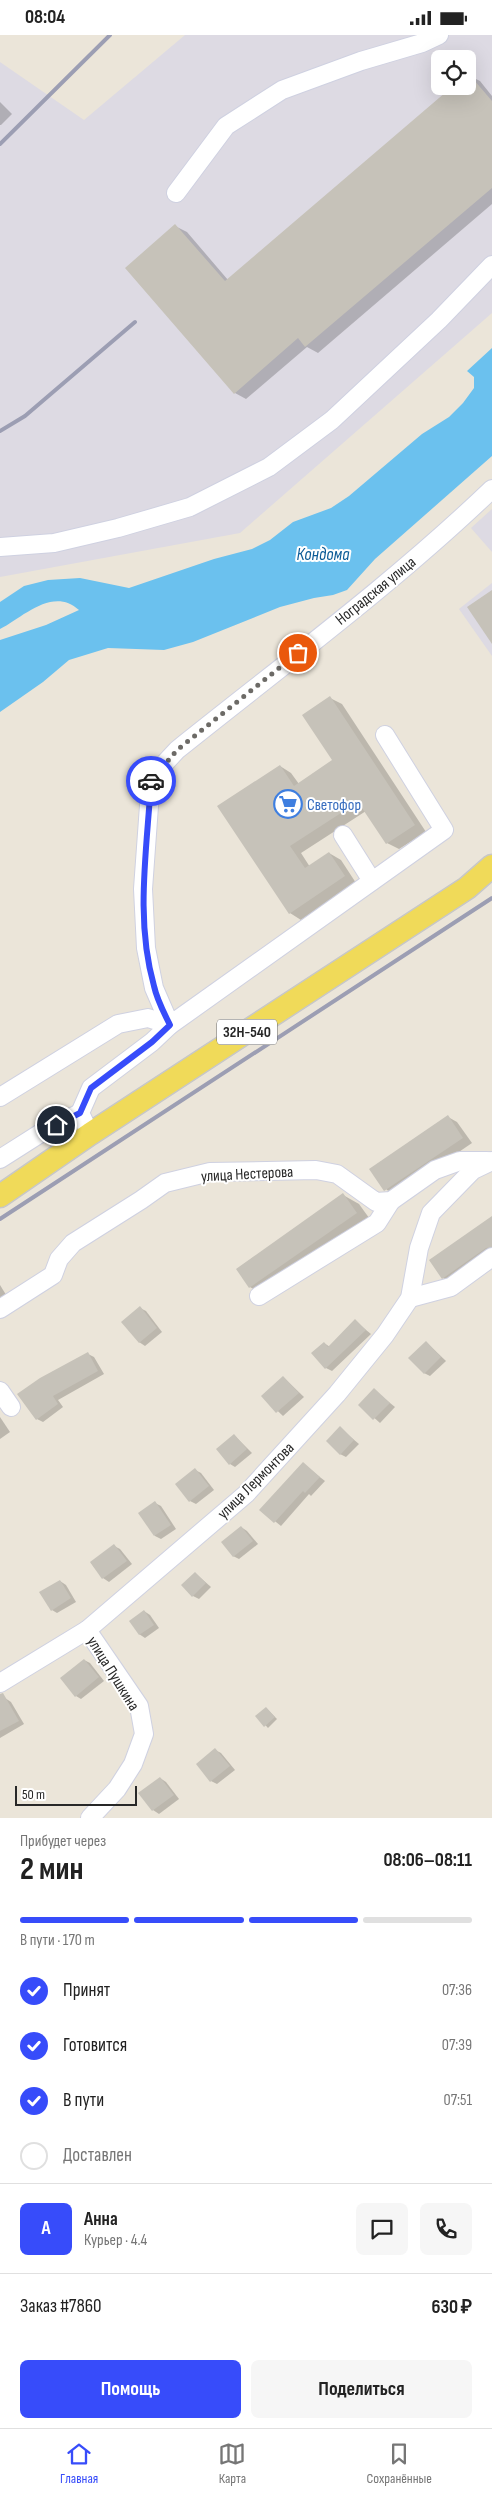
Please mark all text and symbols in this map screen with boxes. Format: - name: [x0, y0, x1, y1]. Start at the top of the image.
- text: 08:04: [25, 6, 65, 29]
- map controls: [431, 50, 476, 95]
- button: locate: [431, 50, 476, 95]
- water label: Кондома: [297, 544, 350, 565]
- street label: Ноградская улица: [332, 553, 420, 629]
- pin: [277, 632, 319, 674]
- icon: bag: [284, 639, 312, 667]
- courier: [126, 756, 176, 806]
- icon: car: [137, 767, 165, 795]
- supermarket icon: Светофор: [273, 789, 303, 819]
- place label: Светофор: [307, 796, 361, 815]
- road number: 32Н-540: [217, 1019, 277, 1045]
- pin: [35, 1104, 77, 1146]
- icon: home: [42, 1111, 70, 1139]
- street label: улица Нестерова: [200, 1163, 294, 1186]
- street label: улица Лермонтова: [214, 1439, 298, 1523]
- street label: улица Пушкина: [82, 1633, 143, 1714]
- scale bar: [15, 1783, 138, 1806]
- text: 50 m: [22, 1786, 45, 1803]
- text: Прибудет через: [20, 1832, 106, 1851]
- text: 08:06–08:11: [384, 1849, 472, 1872]
- text: 2 мин: [20, 1850, 84, 1889]
- text: В пути · 170 m: [20, 1931, 95, 1950]
- icon: check: [20, 1977, 48, 2005]
- text: Принят: [63, 1979, 110, 2002]
- text: 07:36: [442, 1981, 472, 2000]
- icon: check: [20, 2032, 48, 2060]
- text: Готовится: [63, 2034, 127, 2057]
- text: 07:39: [442, 2036, 472, 2055]
- icon: check: [20, 2087, 48, 2115]
- text: В пути: [63, 2089, 104, 2112]
- text: 07:51: [444, 2091, 472, 2110]
- text: Доставлен: [63, 2144, 132, 2167]
- button: chat: [356, 2203, 408, 2255]
- button: phone: [420, 2203, 472, 2255]
- text: Анна: [84, 2208, 118, 2231]
- text: А: [41, 2217, 51, 2240]
- text: Курьер · 4.4: [84, 2231, 147, 2250]
- text: Заказ #7860: [20, 2295, 102, 2318]
- text: 630 ₽: [431, 2296, 472, 2319]
- button: Помощь: [20, 2360, 241, 2418]
- button: Поделиться: [251, 2360, 472, 2418]
- tab: Главная: [60, 2440, 98, 2487]
- tab: Карта: [218, 2440, 246, 2487]
- tab: Сохранённые: [367, 2440, 432, 2487]

